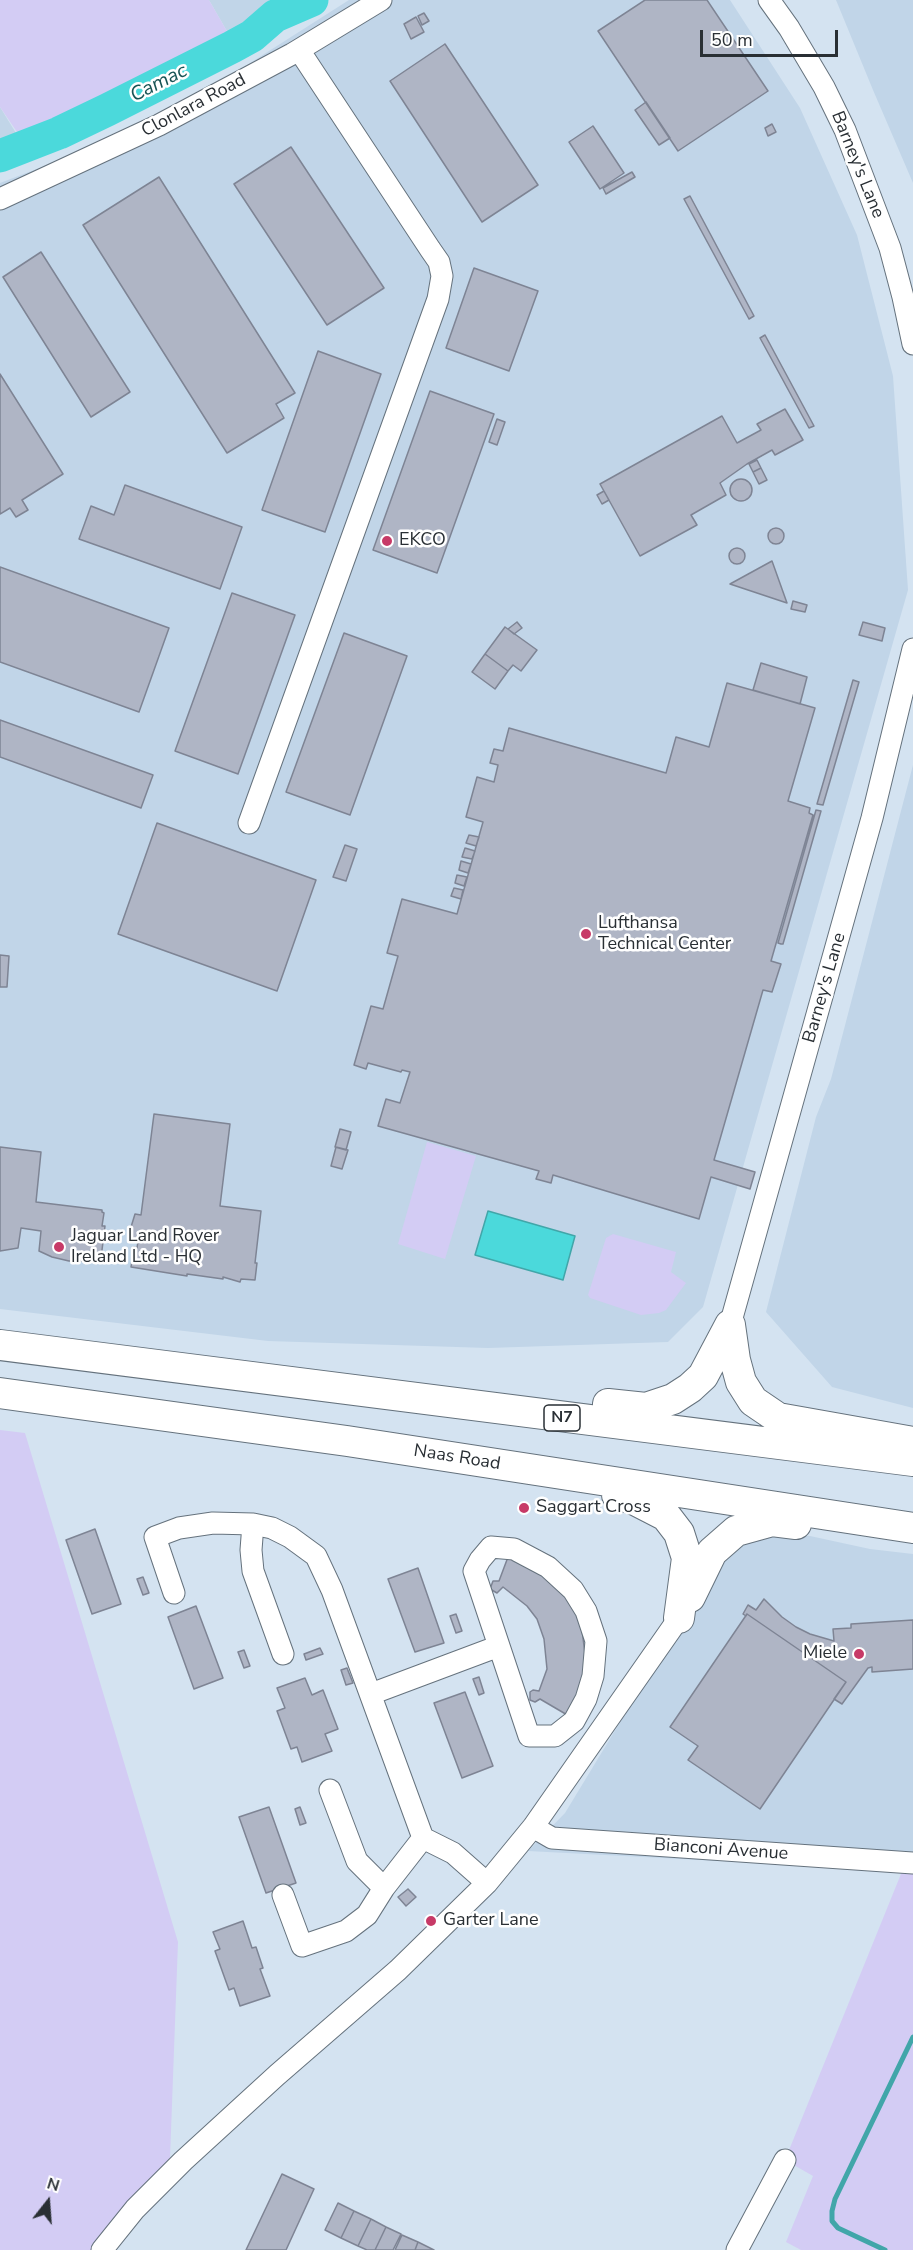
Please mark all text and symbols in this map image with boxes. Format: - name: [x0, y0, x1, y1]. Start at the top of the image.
- scale bar: [703, 18, 841, 56]
- text: 50 m: [711, 28, 753, 52]
- water label: Camac: [127, 60, 191, 108]
- street label: Clonlara Road: [138, 70, 250, 142]
- street label: Barney's Lane: [826, 108, 888, 222]
- place label: EKCO: [399, 530, 446, 552]
- marker: EKCO: [380, 534, 394, 548]
- place label: Lufthansa Technical Center: [598, 913, 731, 956]
- marker: Lufthansa Technical Center: [579, 927, 593, 941]
- street label: Barney's Lane: [799, 930, 851, 1046]
- place label: Jaguar Land Rover Ireland Ltd - HQ: [71, 1226, 219, 1268]
- marker: Jaguar Land Rover Ireland Ltd - HQ: [52, 1240, 66, 1254]
- road number: N7: [544, 1405, 580, 1431]
- street label: Naas Road: [412, 1440, 502, 1476]
- place label: Saggart Cross: [536, 1497, 651, 1519]
- marker: Saggart Cross: [517, 1501, 531, 1515]
- place label: Miele: [803, 1643, 847, 1665]
- marker: Miele: [852, 1647, 866, 1661]
- street label: Bianconi Avenue: [653, 1835, 789, 1865]
- place label: Garter Lane: [443, 1910, 538, 1932]
- marker: Garter Lane: [424, 1914, 438, 1928]
- north arrow: [18, 2172, 78, 2232]
- text: N: [44, 2173, 62, 2197]

